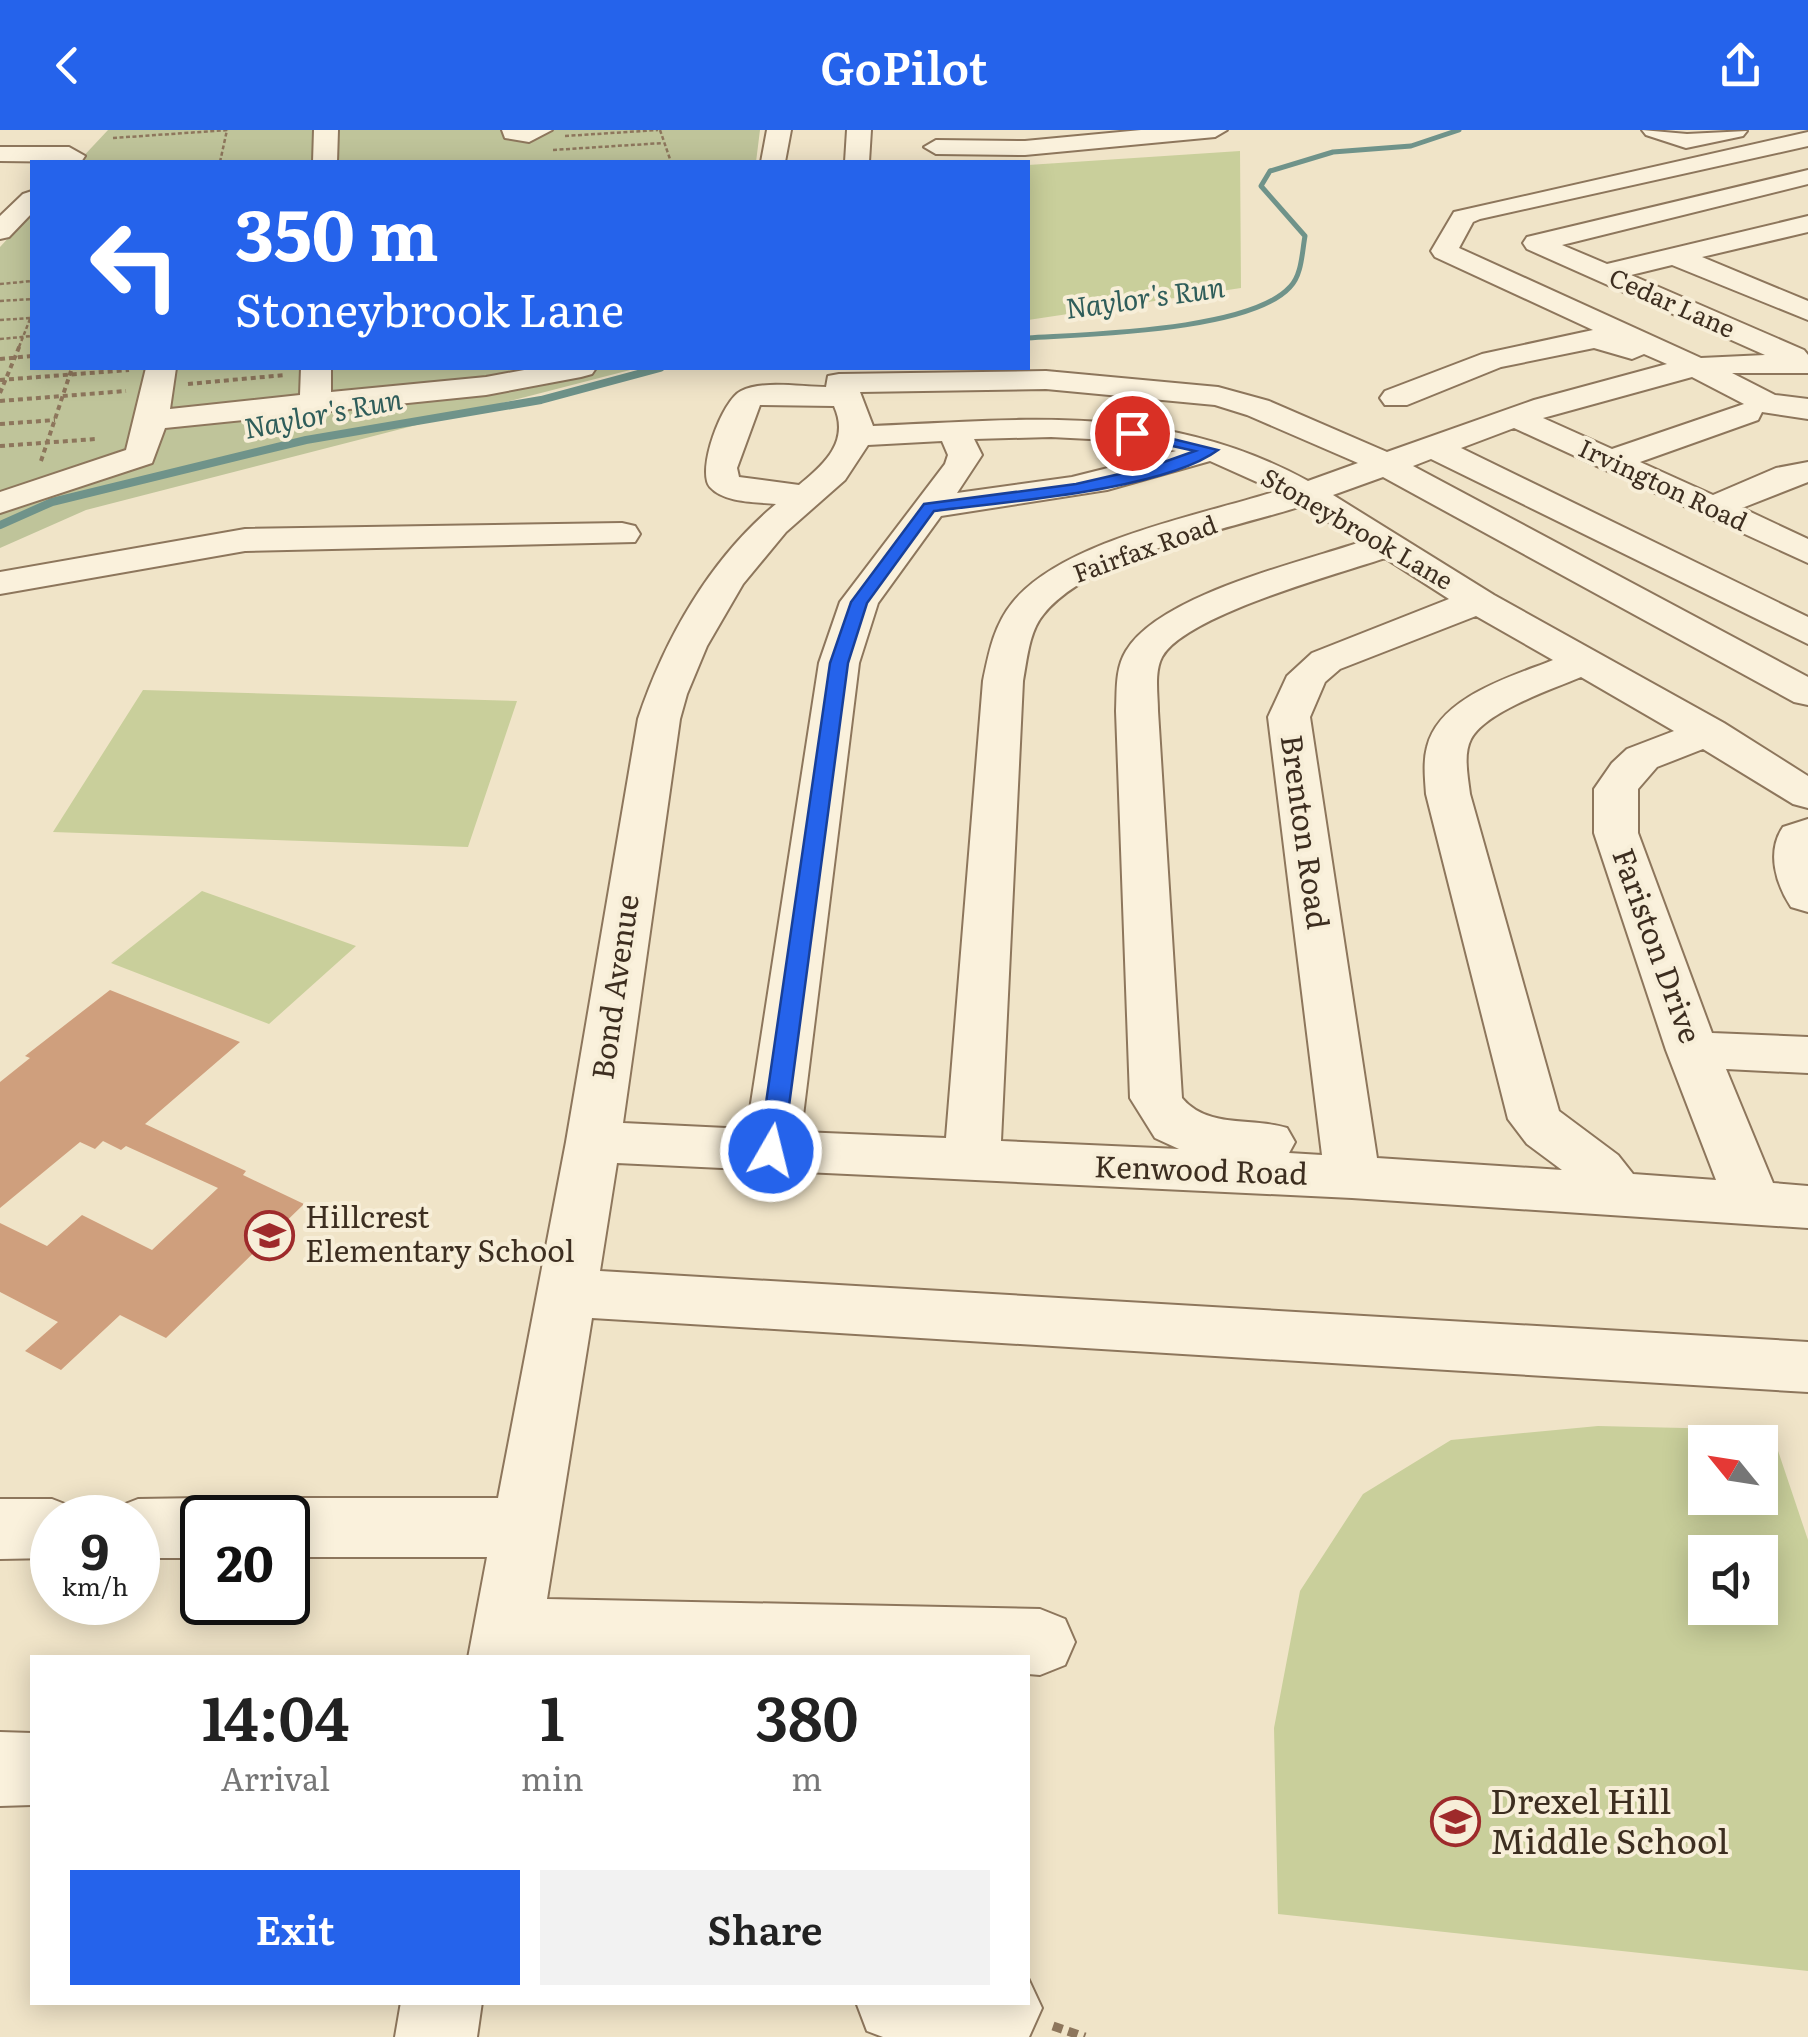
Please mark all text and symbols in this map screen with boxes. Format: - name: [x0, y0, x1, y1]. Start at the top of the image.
- text: GoPilot: [820, 32, 988, 99]
- icon: back: [40, 38, 95, 93]
- icon: share: [1713, 38, 1768, 93]
- text: 350 m: [235, 179, 439, 283]
- icon: left: [70, 200, 200, 330]
- street label: Cedar Lane: [1604, 257, 1742, 346]
- water label: Naylor's Run: [1062, 264, 1227, 328]
- text: Stoneybrook Lane: [235, 274, 624, 341]
- water label: Naylor's Run: [240, 376, 406, 448]
- pin: [1090, 391, 1175, 476]
- icon: arrive: [1105, 406, 1160, 461]
- street label: Irvington Road: [1573, 428, 1754, 539]
- street label: Stoneybrook Lane: [1255, 458, 1461, 598]
- street label: Fairfax Road: [1067, 504, 1222, 591]
- street label: Brenton Road: [1272, 732, 1342, 932]
- street label: Fariston Drive: [1603, 841, 1714, 1049]
- street label: Bond Avenue: [578, 891, 648, 1082]
- position arrow: [719, 1099, 823, 1203]
- street label: Kenwood Road: [1094, 1142, 1309, 1194]
- place label: Hillcrest Elementary School: [305, 1193, 574, 1271]
- school or university icon: Hillcrest Elementary School: [244, 1209, 296, 1261]
- north arrow: [1688, 1425, 1778, 1515]
- map controls: [1688, 1425, 1778, 1625]
- speed limit sign: 20: [180, 1495, 310, 1625]
- text: 9: [81, 1511, 109, 1585]
- button: sound: [1688, 1535, 1778, 1625]
- text: km/h: [62, 1567, 128, 1604]
- text: 14:04: [201, 1670, 349, 1759]
- text: 1: [540, 1670, 565, 1759]
- text: 380: [755, 1670, 859, 1759]
- text: Arrival: [221, 1753, 330, 1801]
- text: min: [521, 1753, 584, 1801]
- text: m: [791, 1753, 822, 1801]
- place label: Drexel Hill Middle School: [1490, 1773, 1729, 1865]
- school or university icon: Drexel Hill Middle School: [1429, 1796, 1481, 1848]
- button: Exit: [70, 1870, 520, 1985]
- button: Share: [540, 1870, 990, 1985]

